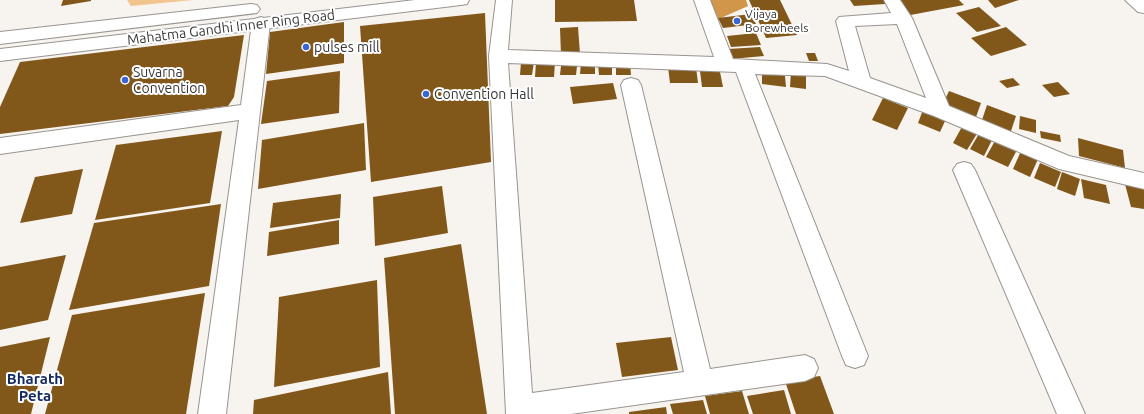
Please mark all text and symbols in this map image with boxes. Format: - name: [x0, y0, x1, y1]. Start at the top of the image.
- street label: Mahatma Gandhi Inner Ring Road: [126, 6, 336, 48]
- place label: Vijaya Borewheels: [745, 7, 809, 34]
- marker: Vijaya Borewheels: [732, 16, 742, 26]
- place label: pulses mill: [314, 39, 380, 55]
- marker: pulses mill: [301, 42, 311, 52]
- place label: Suvarna Convention: [133, 64, 205, 96]
- marker: Suvarna Convention: [120, 75, 130, 85]
- place label: Convention Hall: [434, 86, 534, 102]
- marker: Convention Hall: [421, 89, 431, 99]
- district label: Bharath Peta: [7, 370, 63, 404]

